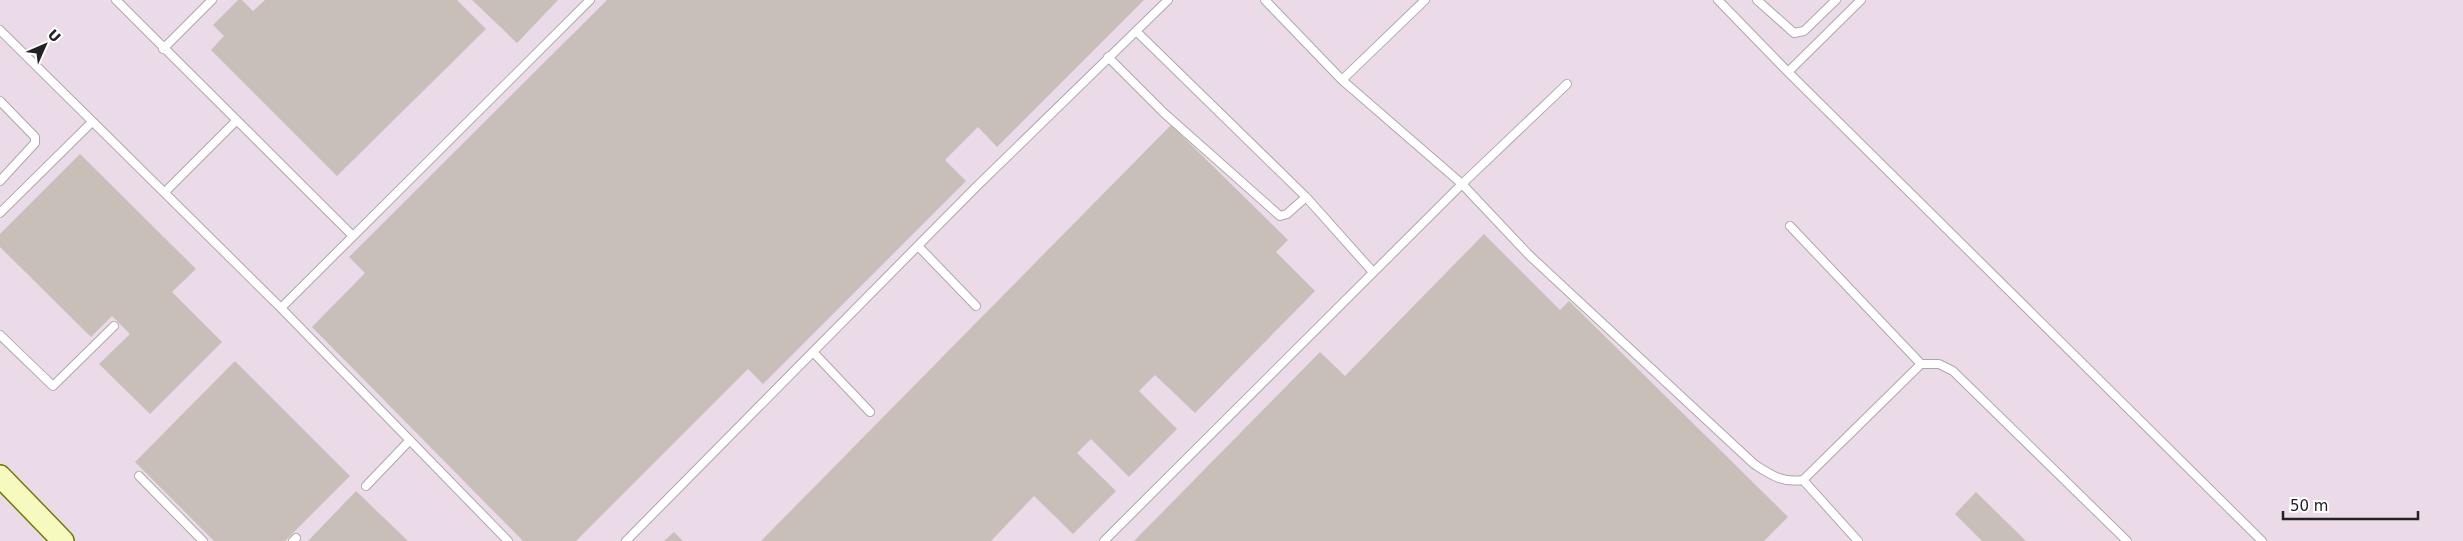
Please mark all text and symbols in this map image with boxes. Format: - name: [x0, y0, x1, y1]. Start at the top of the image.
- north arrow: [20, 20, 70, 70]
- text: U: [45, 26, 64, 45]
- scale bar: [2283, 488, 2418, 520]
- text: 50 m: [2290, 497, 2328, 515]

